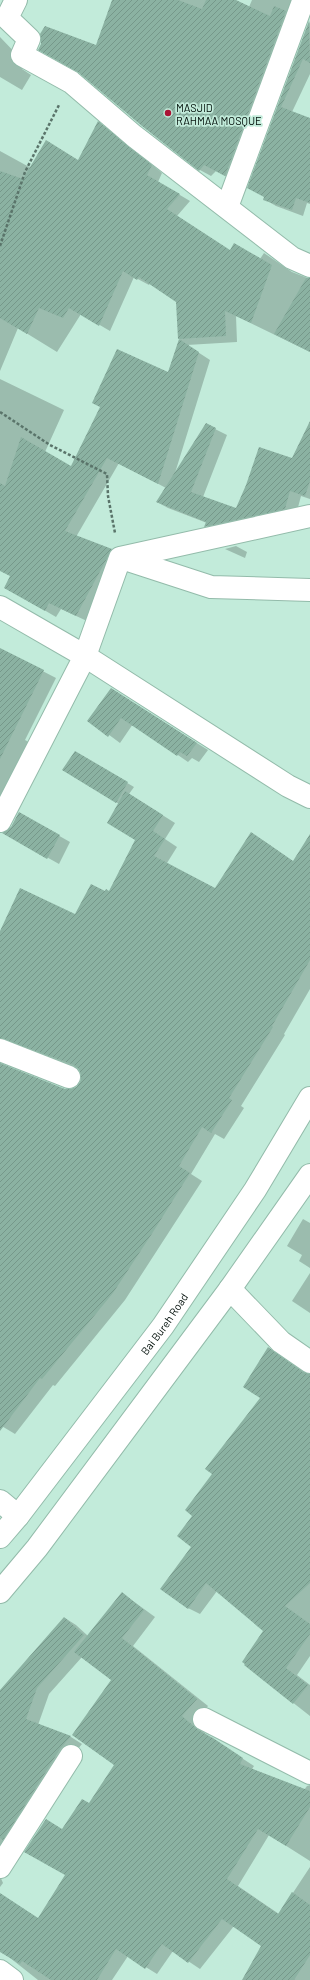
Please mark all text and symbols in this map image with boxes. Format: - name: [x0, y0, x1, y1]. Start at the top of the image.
- place label: MASJID RAHMAA MOSQUE: [176, 101, 262, 127]
- marker: MASJID RAHMAA MOSQUE: [163, 108, 173, 118]
- street label: Bai Bureh Road: [137, 1290, 190, 1357]

